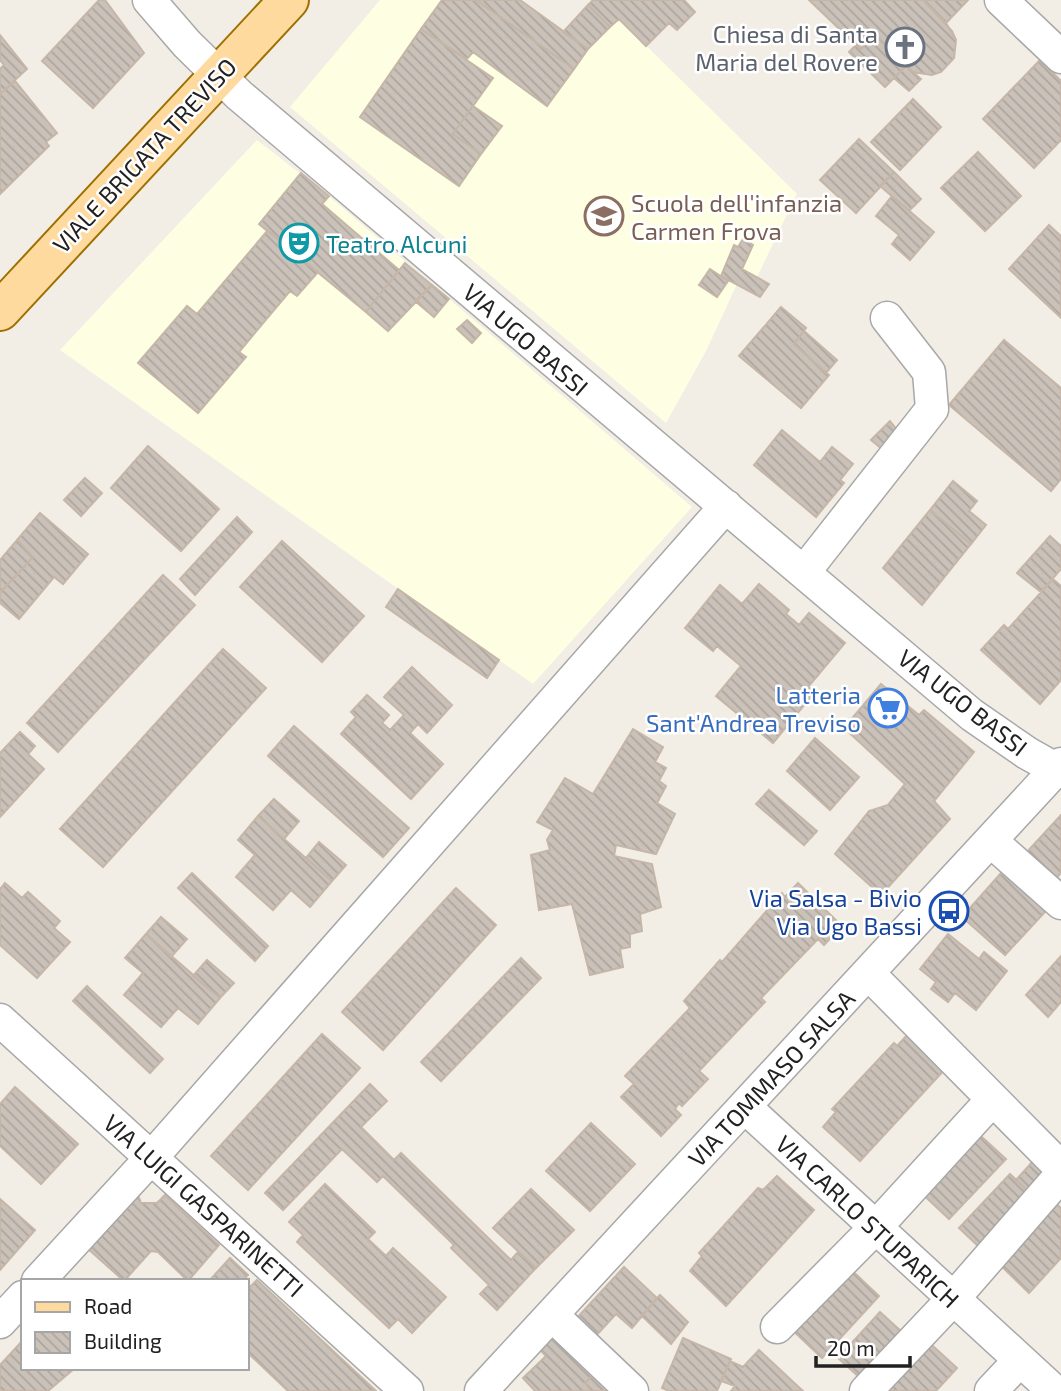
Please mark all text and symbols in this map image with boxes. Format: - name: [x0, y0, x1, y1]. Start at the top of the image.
- place label: Chiesa di Santa Maria del Rovere: [695, 19, 878, 76]
- church icon: Chiesa di Santa Maria del Rovere: [884, 26, 926, 68]
- street label: VIALE BRIGATA TREVISO: [46, 52, 242, 258]
- place label: Scuola dell'infanzia Carmen Frova: [631, 188, 842, 245]
- school or university icon: Scuola dell'infanzia Carmen Frova: [583, 195, 625, 237]
- theatre icon: Teatro Alcuni: [278, 222, 320, 264]
- place label: Teatro Alcuni: [326, 229, 468, 258]
- street label: VIA UGO BASSI: [458, 277, 594, 401]
- street label: VIA UGO BASSI: [893, 643, 1033, 761]
- place label: Latteria Sant'Andrea Treviso: [646, 680, 861, 737]
- supermarket icon: Latteria Sant'Andrea Treviso: [867, 687, 909, 729]
- place label: Via Salsa - Bivio Via Ugo Bassi: [749, 883, 922, 940]
- bus stop icon: Via Salsa - Bivio Via Ugo Bassi: [928, 890, 970, 932]
- street label: VIA TOMMASO SALSA: [682, 984, 860, 1172]
- street label: VIA LUIGI GASPARINETTI: [98, 1108, 310, 1302]
- street label: VIA CARLO STUPARICH: [770, 1129, 966, 1313]
- legend: [21, 1279, 248, 1370]
- text: Road: [84, 1293, 132, 1318]
- scale bar: [816, 1324, 911, 1368]
- text: Building: [84, 1328, 162, 1353]
- text: 20 m: [827, 1335, 875, 1360]

